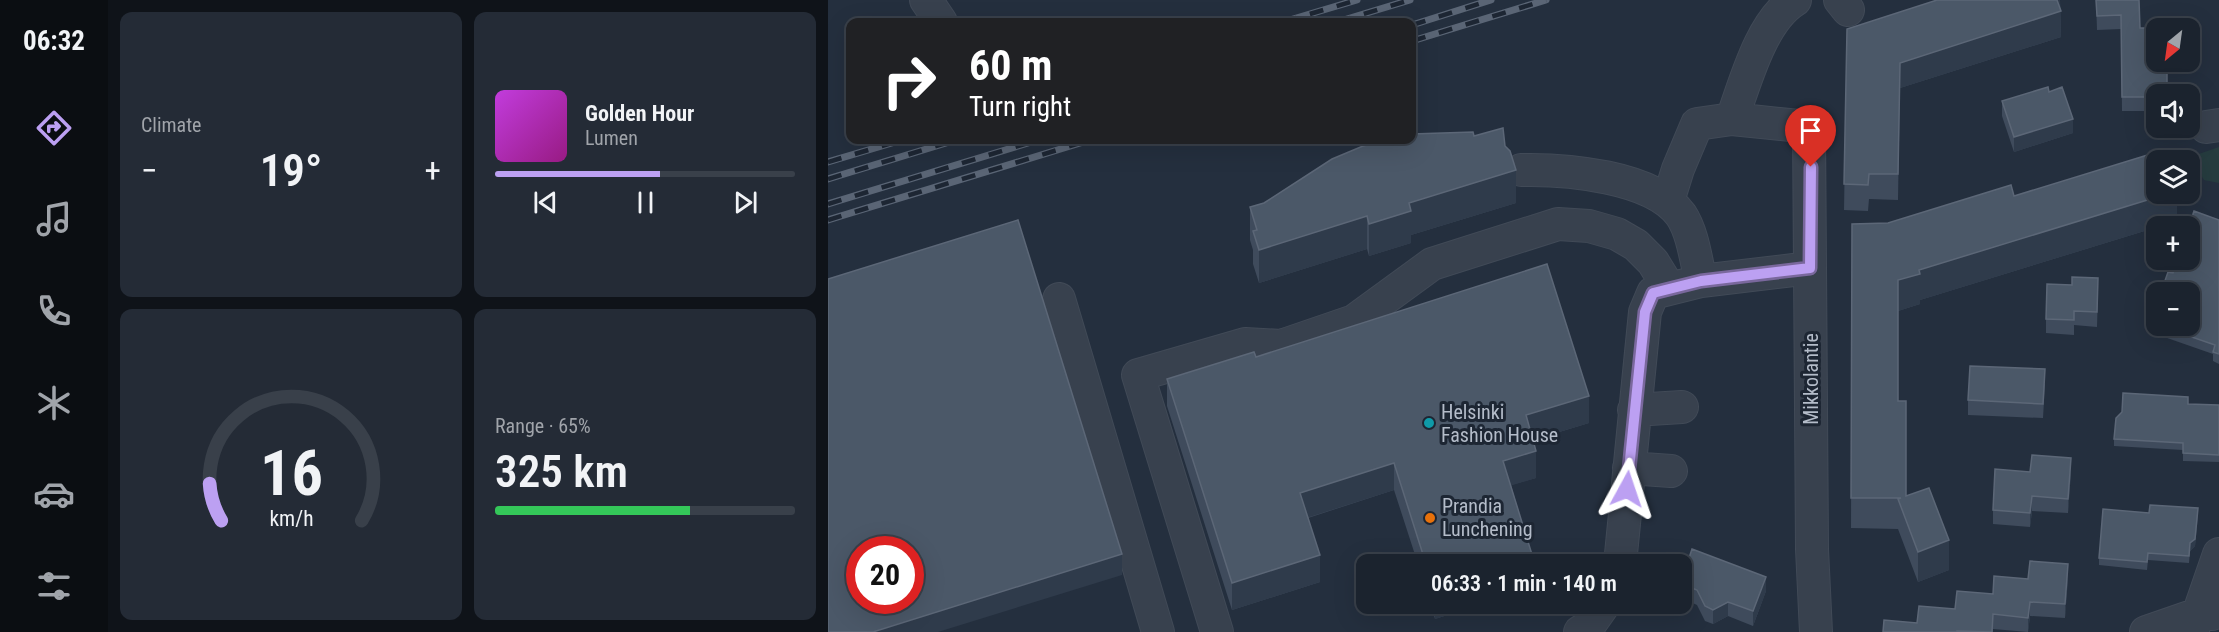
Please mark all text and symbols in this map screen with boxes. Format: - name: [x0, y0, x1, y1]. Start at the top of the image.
- north arrow: [2146, 18, 2200, 72]
- map controls: [2146, 18, 2200, 336]
- text: 06:32: [23, 25, 85, 57]
- text: 60 m: [969, 41, 1052, 90]
- icon: right: [870, 42, 948, 120]
- button: sound: [2146, 84, 2200, 138]
- text: Turn right: [969, 91, 1071, 123]
- text: Golden Hour: [585, 101, 694, 126]
- pin: [1785, 105, 1836, 167]
- icon: directions: [33, 107, 75, 149]
- text: Climate: [141, 113, 201, 137]
- icon: arrive: [1794, 114, 1827, 147]
- text: Lumen: [585, 126, 638, 150]
- text: 19°: [260, 144, 322, 197]
- button: layers: [2146, 150, 2200, 204]
- text: −: [141, 151, 158, 190]
- text: +: [425, 151, 441, 190]
- icon: previous: [529, 186, 562, 219]
- icon: pause: [629, 186, 662, 219]
- icon: next: [729, 186, 762, 219]
- icon: music: [33, 198, 75, 240]
- button: +: [2146, 216, 2200, 270]
- button: −: [2146, 282, 2200, 336]
- icon: phone: [33, 290, 75, 332]
- street label: Mikkolantie: [1799, 333, 1823, 425]
- icon: climate: [33, 382, 75, 424]
- place label: Helsinki Fashion House: [1441, 400, 1558, 447]
- text: Range · 65%: [495, 414, 591, 438]
- marker: Helsinki Fashion House: [1422, 416, 1436, 430]
- text: 16: [259, 437, 323, 510]
- text: 325 km: [495, 445, 628, 498]
- position arrow: [1595, 457, 1659, 521]
- icon: car: [33, 473, 75, 515]
- place label: Prandia Lunchening: [1442, 494, 1533, 541]
- text: km/h: [269, 507, 313, 532]
- marker: Prandia Lunchening: [1423, 511, 1437, 525]
- speed limit sign: 20: [846, 536, 924, 614]
- icon: filters: [33, 565, 75, 607]
- text: 06:33 · 1 min · 140 m: [1431, 571, 1617, 596]

